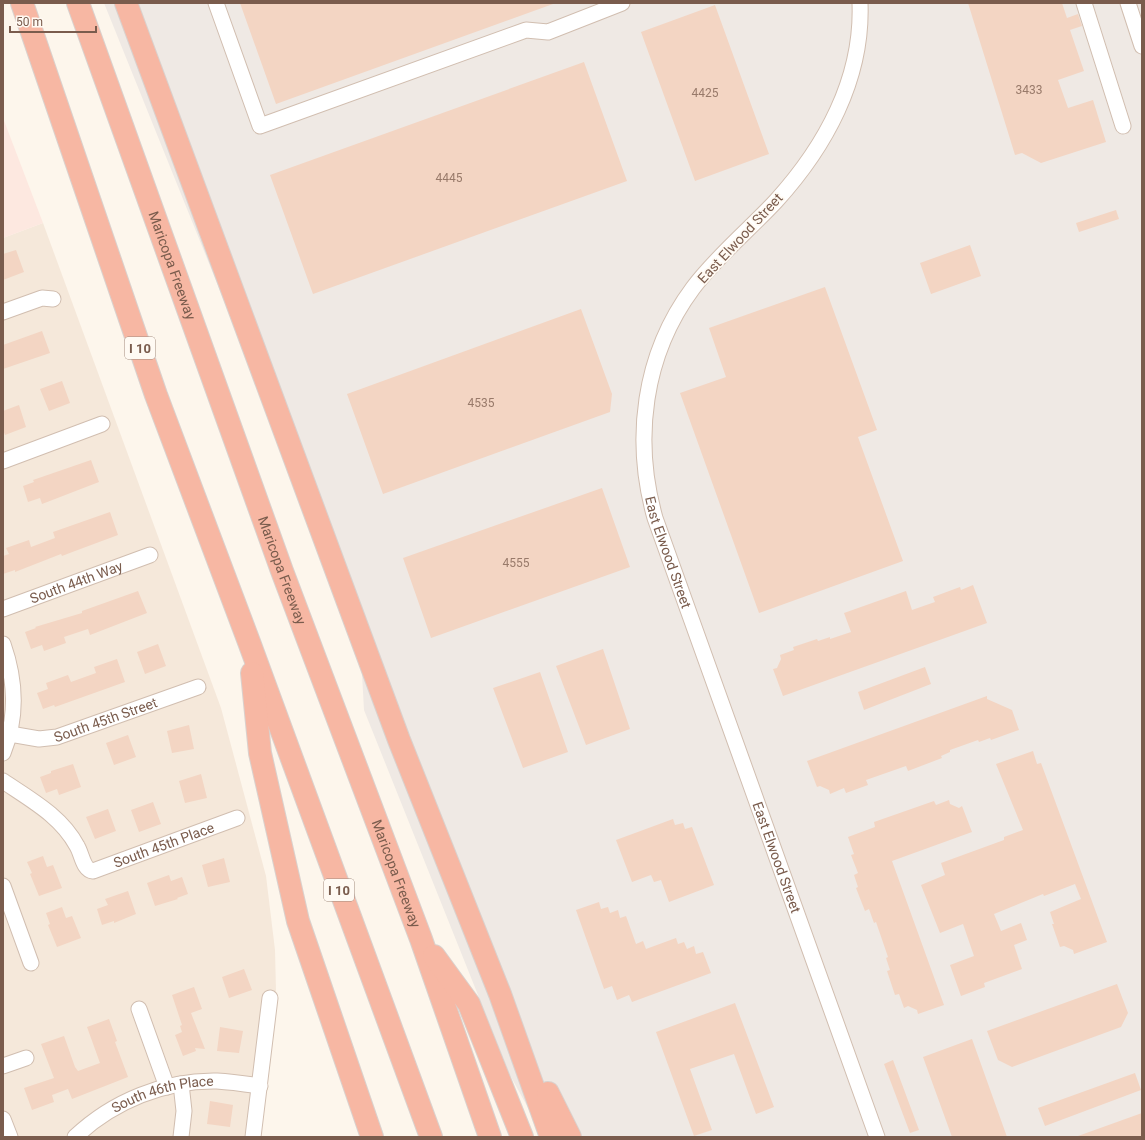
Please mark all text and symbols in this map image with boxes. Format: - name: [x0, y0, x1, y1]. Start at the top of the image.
- scale bar: [10, 8, 96, 34]
- text: 50 m: [16, 15, 43, 29]
- house number: 3433: [1016, 83, 1042, 97]
- house number: 4425: [692, 86, 719, 100]
- house number: 4445: [436, 171, 463, 185]
- street label: East Elwood Street: [694, 189, 786, 286]
- street label: Maricopa Freeway: [146, 209, 199, 322]
- road number: I 10: [125, 337, 155, 359]
- house number: 4535: [468, 396, 495, 410]
- street label: East Elwood Street: [642, 495, 695, 611]
- street label: Maricopa Freeway: [255, 514, 310, 627]
- house number: 4555: [503, 556, 530, 570]
- street label: South 44th Way: [28, 558, 125, 606]
- street label: South 45th Street: [52, 694, 160, 745]
- street label: East Elwood Street: [749, 800, 804, 916]
- street label: Maricopa Freeway: [369, 817, 424, 930]
- street label: South 45th Place: [111, 819, 216, 871]
- road number: I 10: [324, 879, 354, 901]
- street label: South 46th Place: [109, 1073, 214, 1116]

